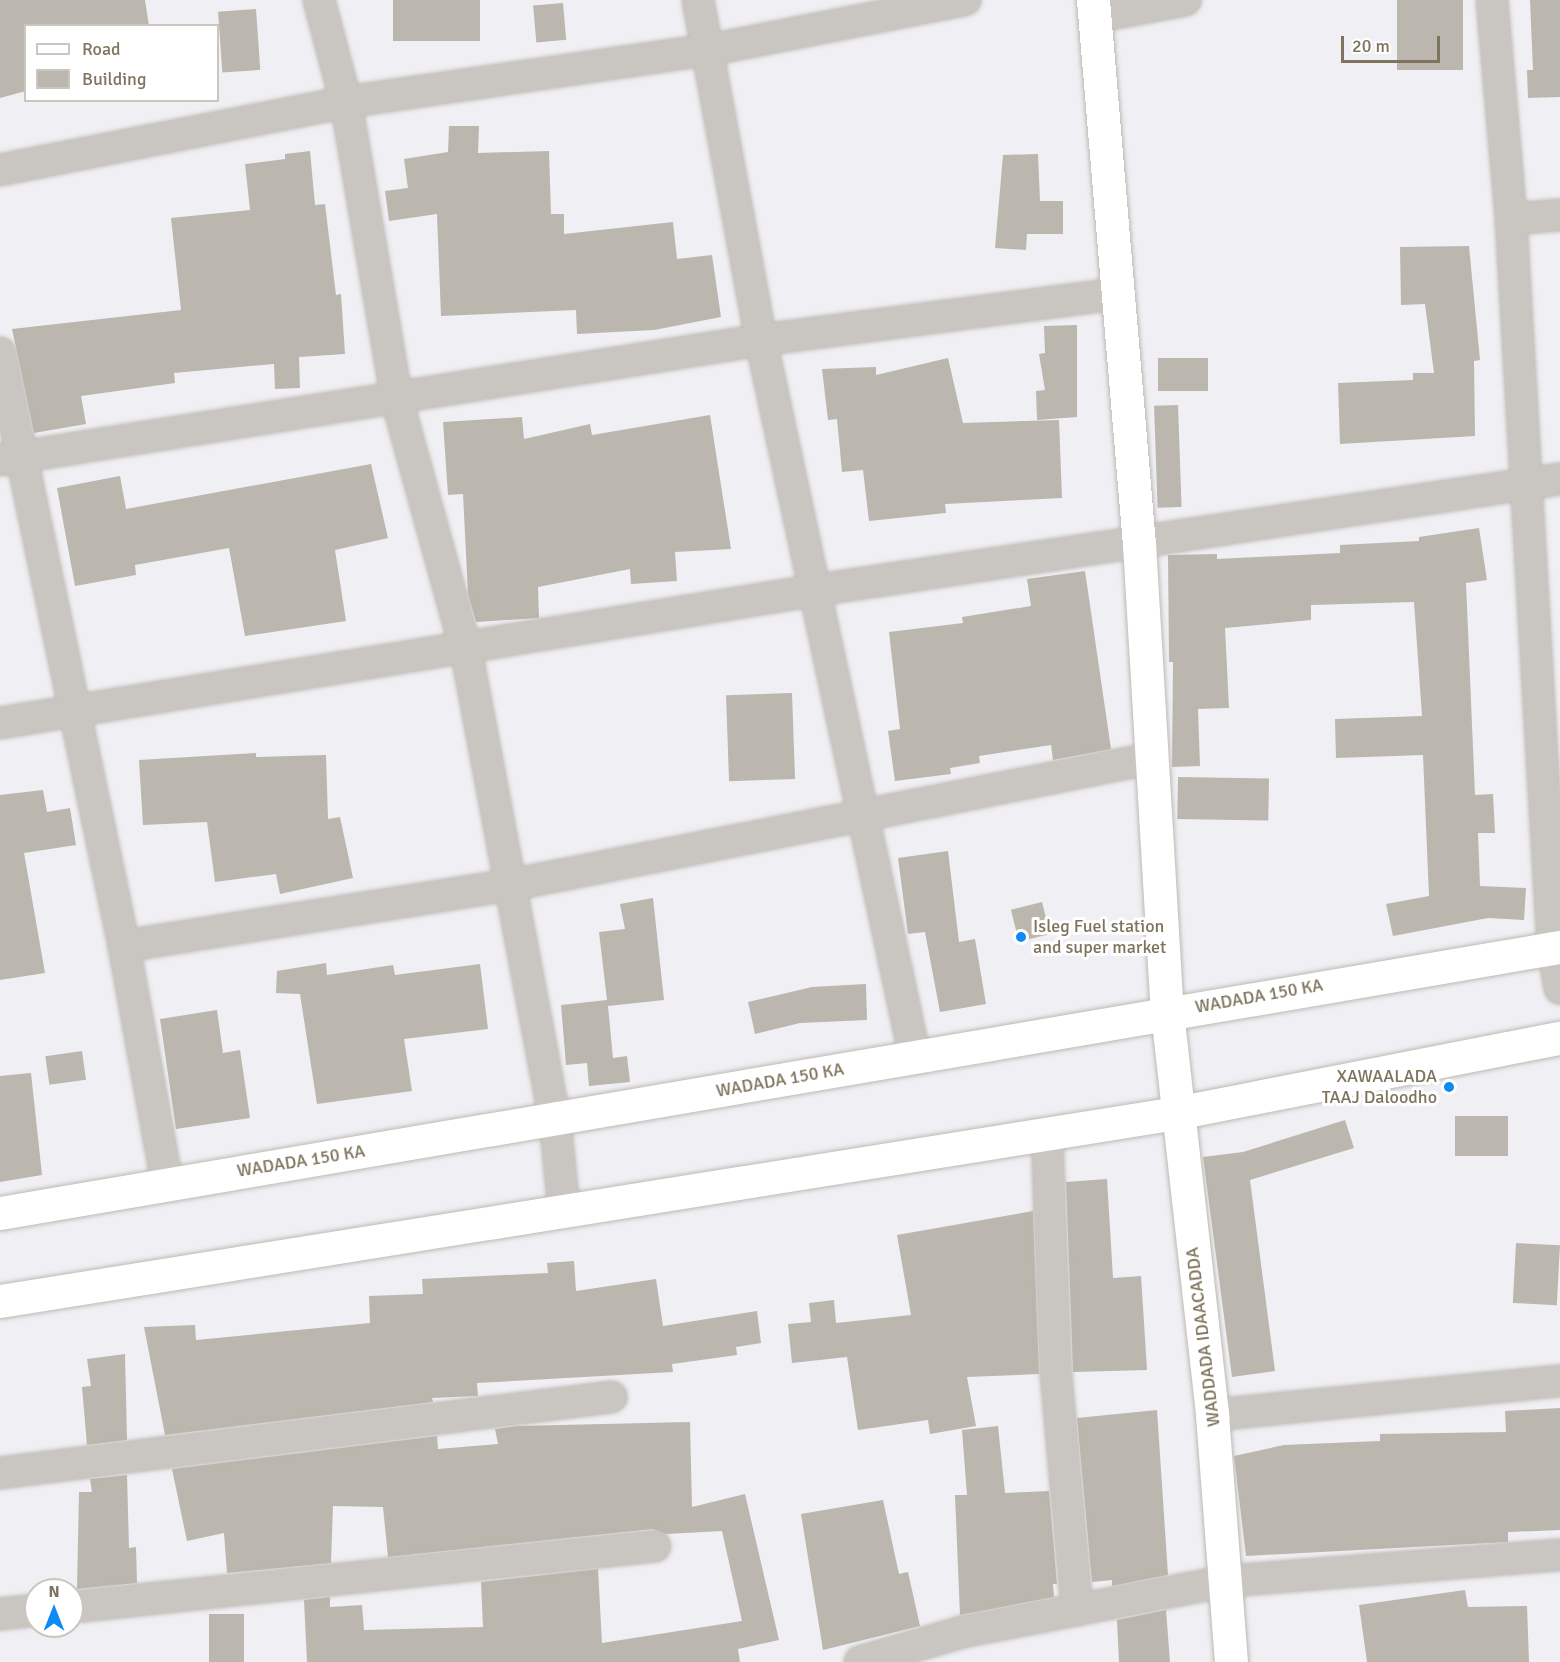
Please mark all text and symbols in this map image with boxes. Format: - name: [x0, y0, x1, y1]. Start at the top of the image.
- legend: [24, 24, 219, 102]
- scale bar: [1344, 24, 1443, 62]
- text: 20 m: [1352, 35, 1390, 57]
- text: Road: [82, 38, 121, 60]
- text: Building: [82, 68, 146, 90]
- place label: Isleg Fuel station and super market: [1033, 916, 1166, 958]
- marker: Isleg Fuel station and super market: [1014, 930, 1028, 944]
- street label: WADADA 150 KA: [1193, 974, 1325, 1018]
- street label: WADADA 150 KA: [714, 1058, 846, 1102]
- place label: XAWAALADA TAAJ Daloodho: [1322, 1066, 1437, 1108]
- marker: XAWAALADA TAAJ Daloodho: [1442, 1080, 1456, 1094]
- street label: WADADA 150 KA: [235, 1140, 367, 1182]
- street label: WADDADA IDAACADDA: [1181, 1246, 1225, 1428]
- north arrow: [24, 1578, 84, 1638]
- text: N: [48, 1582, 60, 1602]

